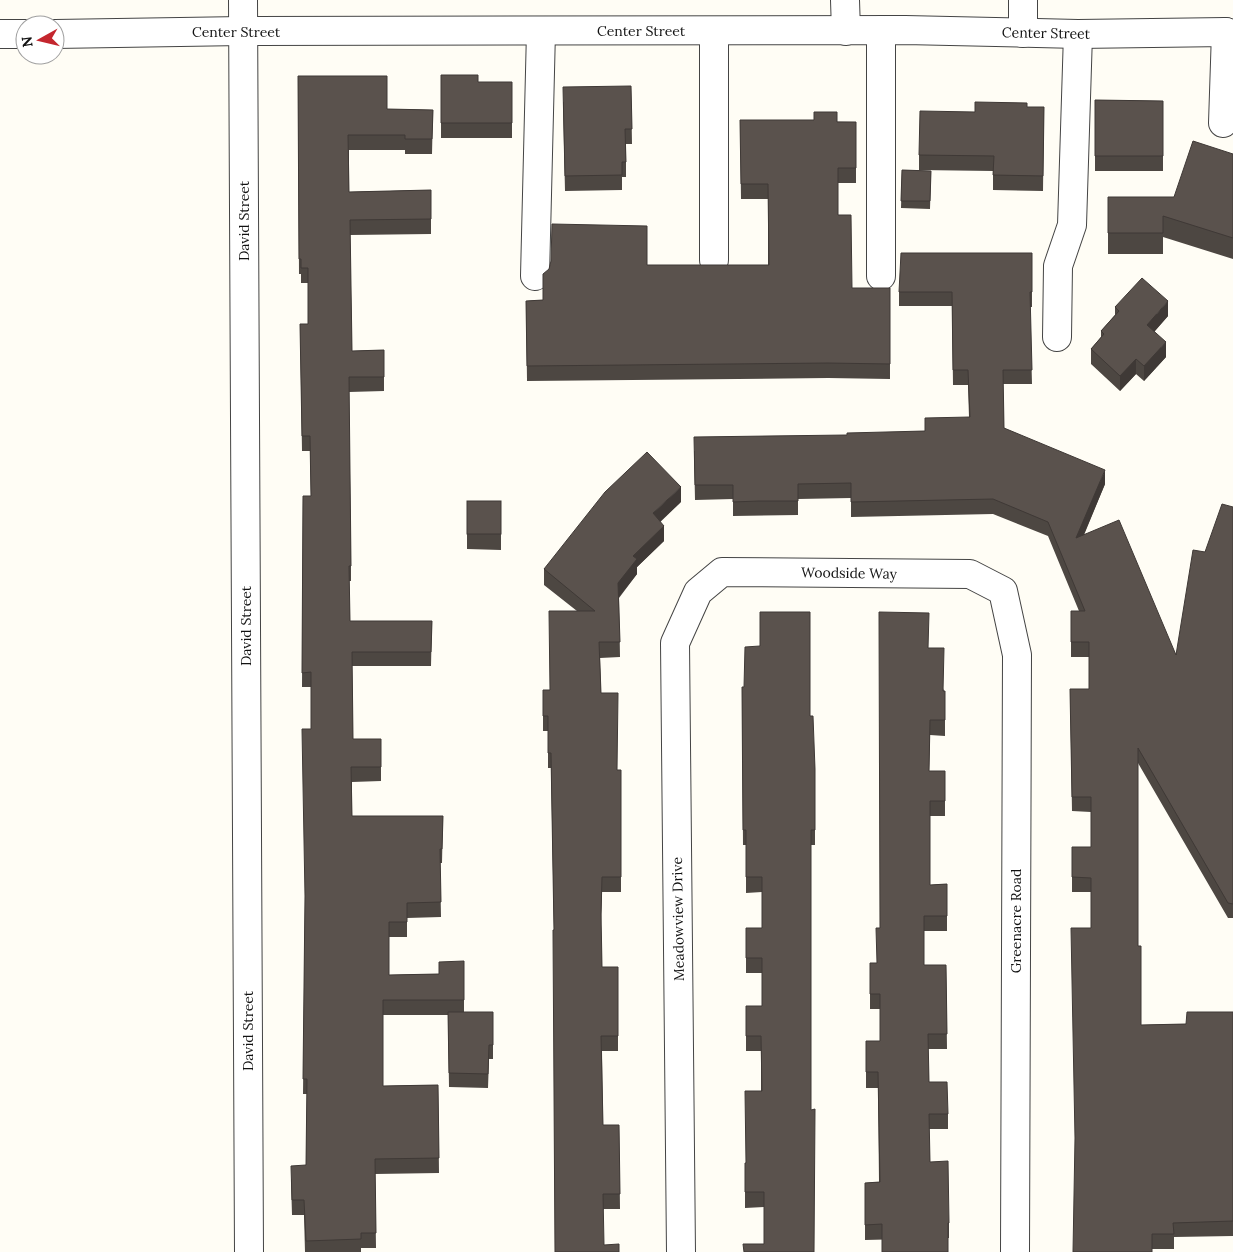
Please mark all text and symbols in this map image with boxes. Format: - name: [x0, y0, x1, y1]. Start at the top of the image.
- north arrow: [15, 15, 65, 65]
- street label: Center Street: [597, 22, 686, 40]
- street label: Center Street: [192, 23, 281, 41]
- street label: Center Street: [1002, 23, 1091, 43]
- text: N: [17, 35, 37, 48]
- street label: David Street: [235, 180, 253, 261]
- street label: Woodside Way: [801, 563, 898, 583]
- street label: David Street: [237, 585, 255, 666]
- street label: Meadowview Drive: [668, 856, 688, 981]
- street label: Greenacre Road: [1007, 869, 1025, 973]
- street label: David Street: [239, 990, 257, 1071]

